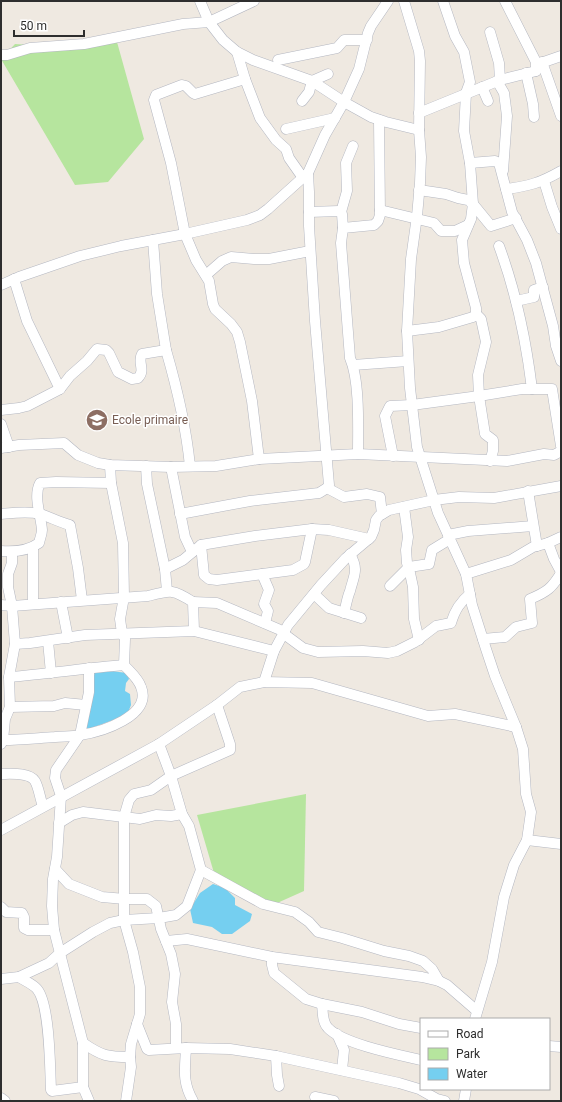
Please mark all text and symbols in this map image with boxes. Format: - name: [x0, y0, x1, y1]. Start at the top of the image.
- scale bar: [14, 12, 84, 38]
- text: 50 m: [20, 19, 47, 33]
- school or university icon: Ecole primaire: [84, 407, 110, 433]
- place label: Ecole primaire: [112, 413, 188, 427]
- legend: [420, 1018, 550, 1090]
- text: Road: [456, 1027, 484, 1041]
- text: Park: [456, 1047, 481, 1061]
- text: Water: [456, 1067, 487, 1081]

